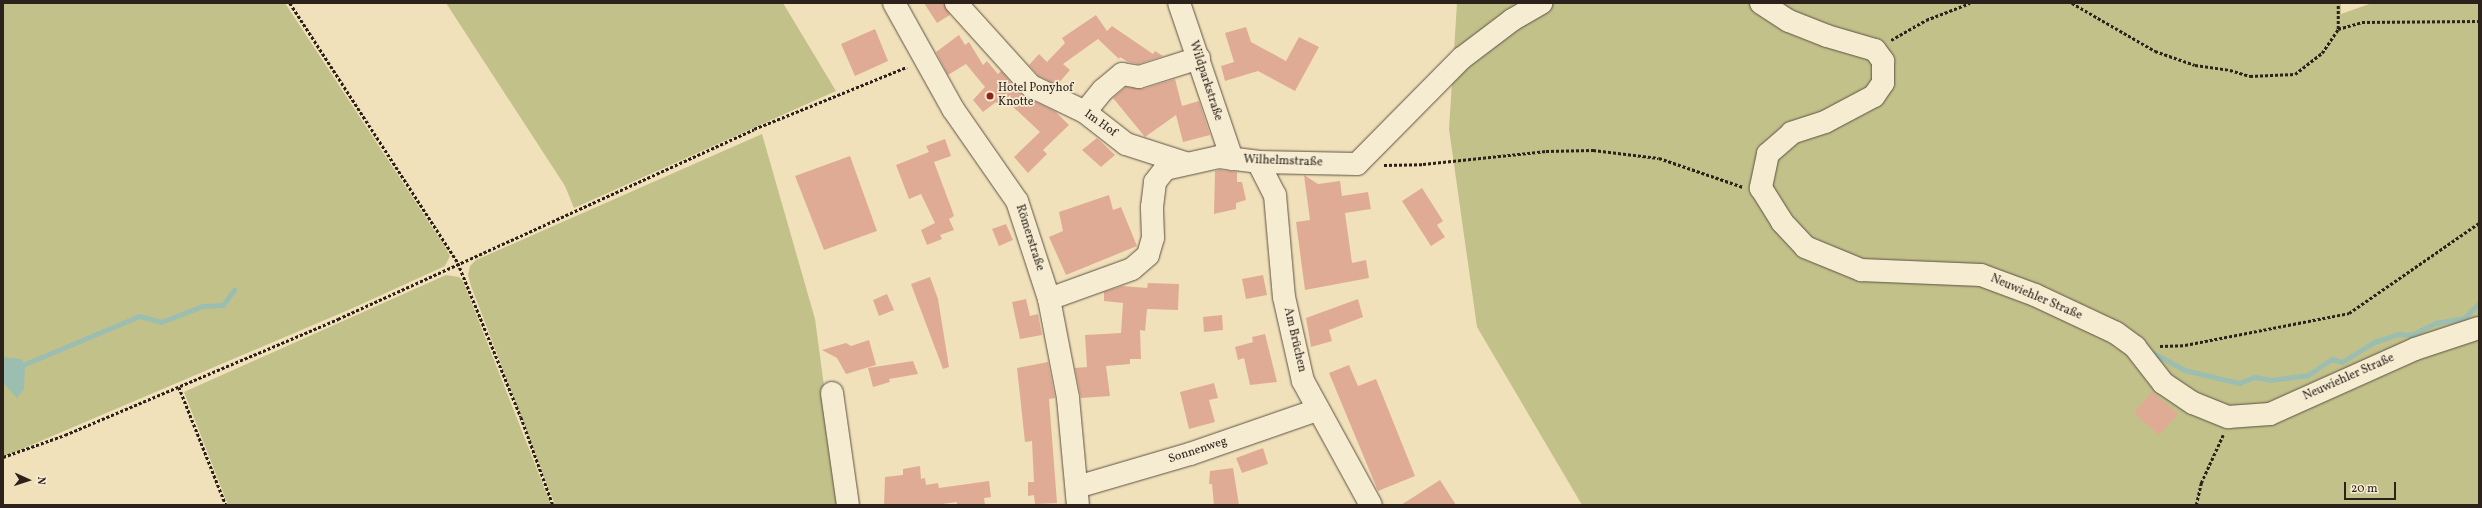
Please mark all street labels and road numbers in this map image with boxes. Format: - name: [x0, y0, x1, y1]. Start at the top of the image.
- street label: Wildparkstraße: [1185, 39, 1225, 123]
- street label: Im Hof: [1081, 107, 1119, 141]
- street label: Wilhelmstraße: [1243, 153, 1323, 171]
- street label: Römerstraße: [1012, 203, 1046, 273]
- street label: Neuwiehler Straße: [1988, 272, 2084, 324]
- street label: Am Brüchen: [1280, 306, 1308, 374]
- street label: Neuwiehler Straße: [2301, 351, 2397, 405]
- street label: Sonnenweg: [1167, 435, 1229, 467]

